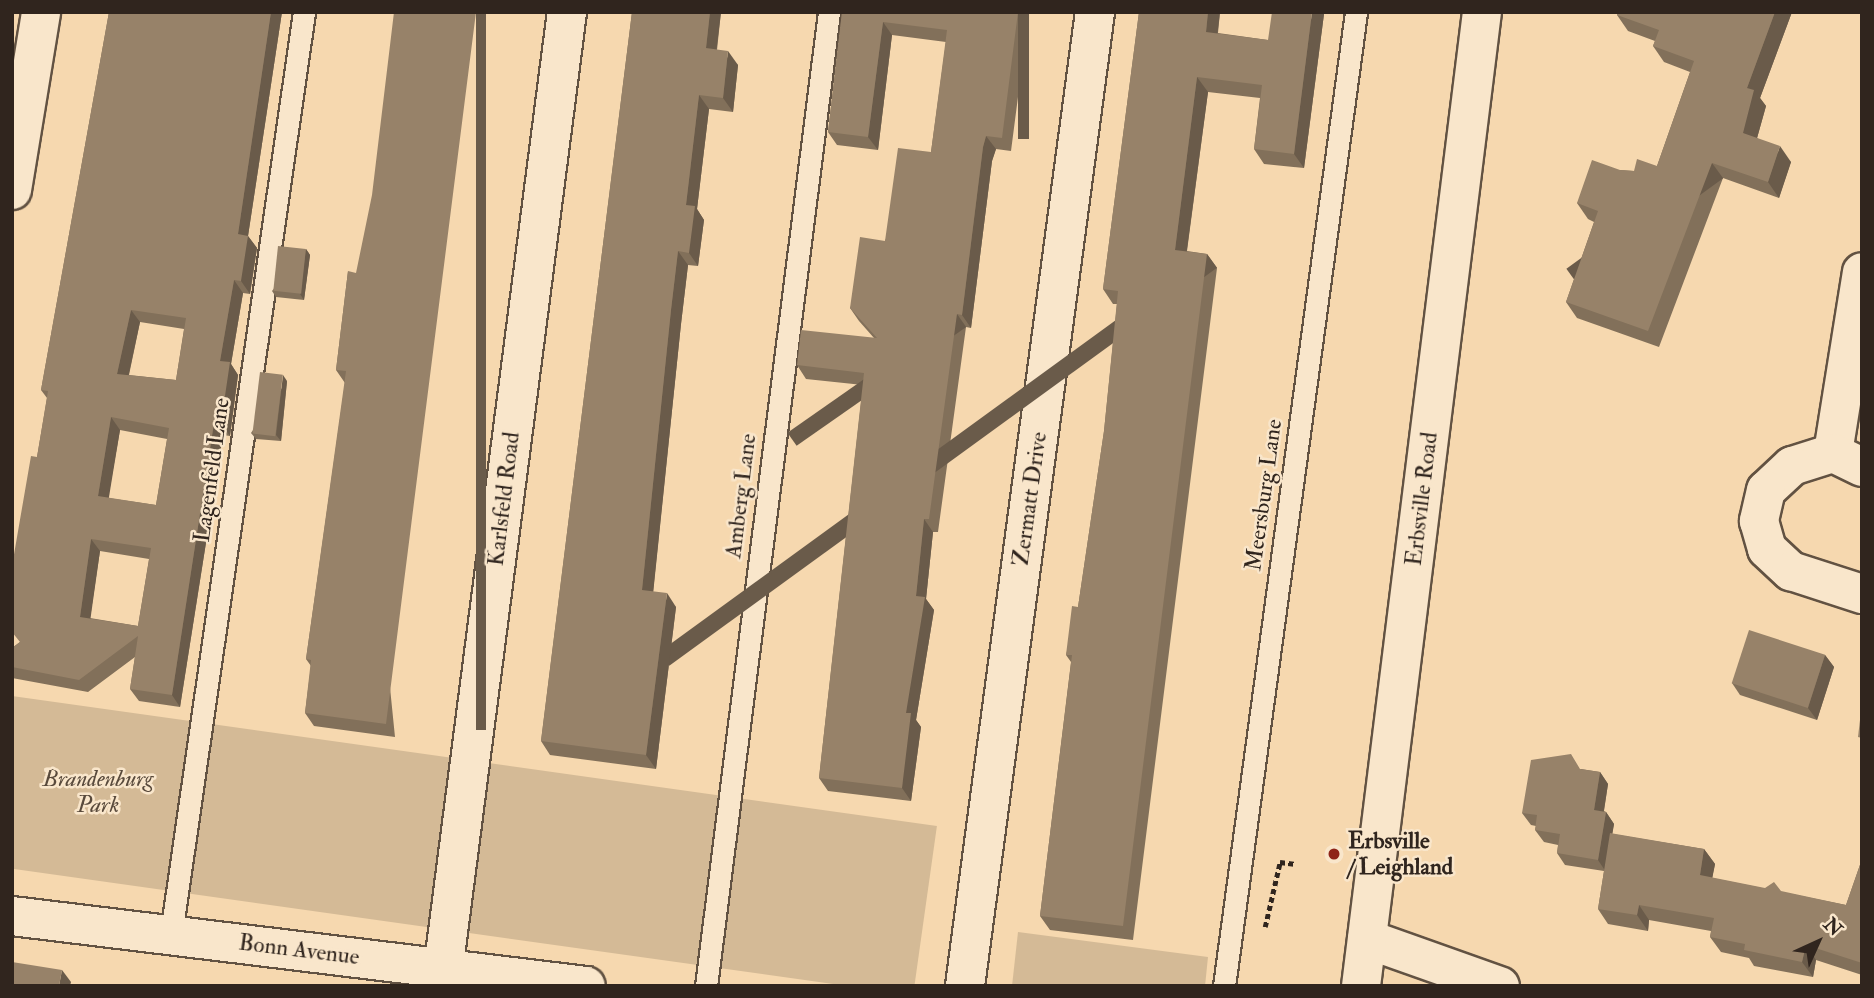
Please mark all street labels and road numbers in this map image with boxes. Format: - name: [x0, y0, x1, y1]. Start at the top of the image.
- street label: Lagenfeld Lane: [188, 396, 236, 544]
- street label: Meersburg Lane: [1240, 417, 1288, 573]
- street label: Karlsfeld Road: [482, 430, 526, 568]
- street label: Zermatt Drive: [1007, 430, 1053, 568]
- street label: Erbsville Road: [1400, 431, 1444, 567]
- street label: Amberg Lane: [720, 432, 762, 560]
- street label: Bonn Avenue: [237, 929, 361, 971]

